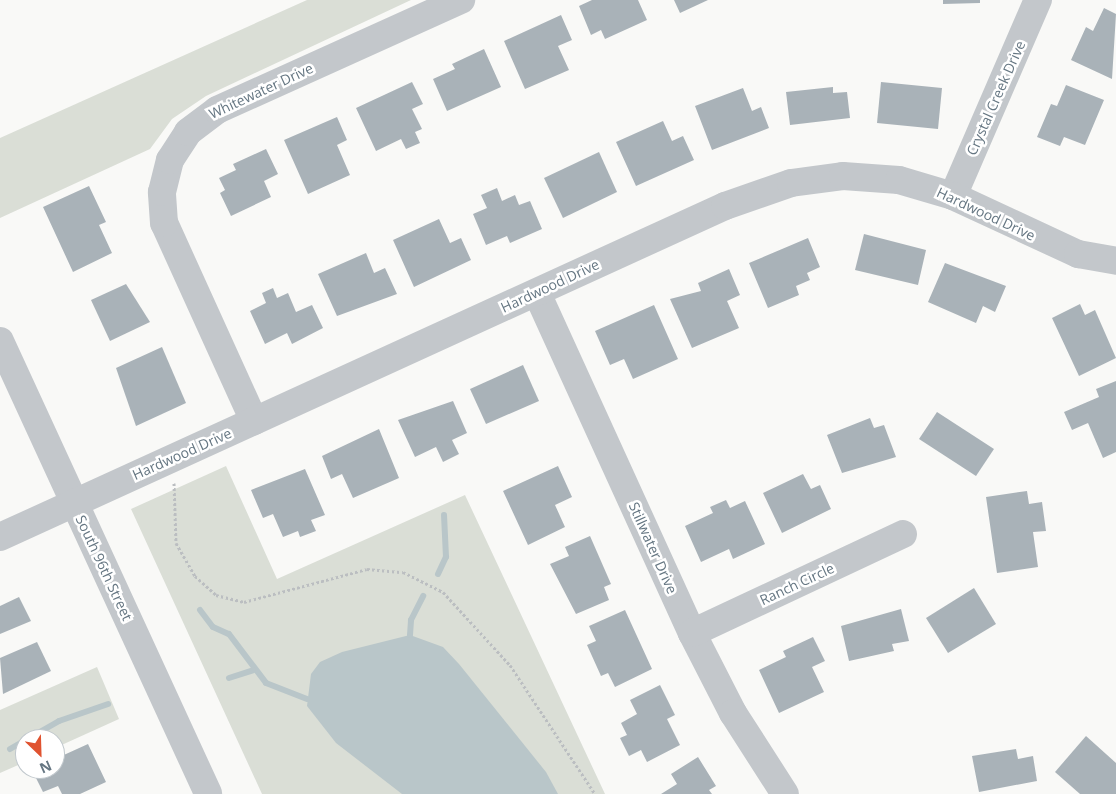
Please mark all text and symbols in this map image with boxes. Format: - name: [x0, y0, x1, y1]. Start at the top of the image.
- street label: Crystal Creek Drive: [963, 38, 1029, 158]
- street label: Whitewater Drive: [206, 60, 316, 122]
- street label: Hardwood Drive: [934, 184, 1038, 244]
- street label: Hardwood Drive: [498, 256, 602, 316]
- street label: Hardwood Drive: [130, 425, 234, 483]
- street label: Stillwater Drive: [625, 500, 681, 596]
- street label: South 96th Street: [72, 513, 136, 623]
- street label: Ranch Circle: [757, 559, 837, 609]
- north arrow: [15, 729, 65, 779]
- text: N: [37, 756, 55, 778]

